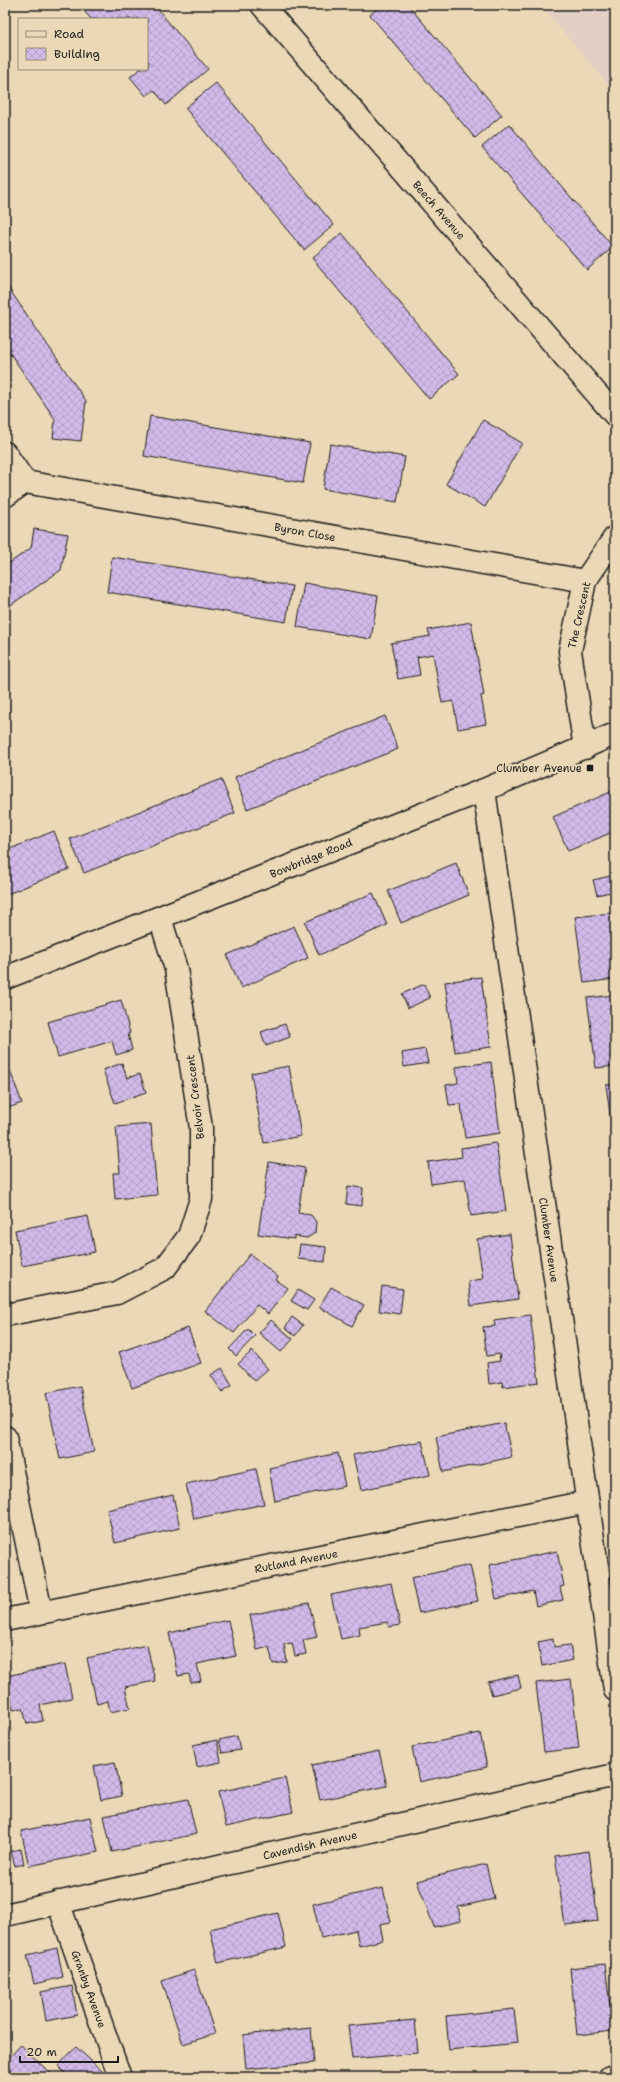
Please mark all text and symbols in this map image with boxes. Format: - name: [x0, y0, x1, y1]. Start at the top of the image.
- legend: [18, 18, 148, 70]
- text: Road: [54, 26, 85, 42]
- text: Building: [54, 46, 100, 62]
- street label: Beech Avenue: [409, 178, 468, 243]
- street label: Byron Close: [273, 520, 337, 545]
- street label: The Crescent: [565, 580, 595, 650]
- place label: Clumber Avenue: [496, 761, 582, 776]
- marker: Clumber Avenue: [585, 763, 595, 773]
- street label: Bowbridge Road: [268, 835, 355, 882]
- street label: Belvoir Crescent: [183, 1054, 208, 1140]
- street label: Clumber Avenue: [535, 1197, 562, 1284]
- street label: Rutland Avenue: [253, 1546, 339, 1577]
- street label: Cavendish Avenue: [262, 1827, 359, 1864]
- street label: Granby Avenue: [68, 1948, 110, 2030]
- scale bar: [20, 2038, 118, 2064]
- text: 20 m: [26, 2044, 57, 2060]

